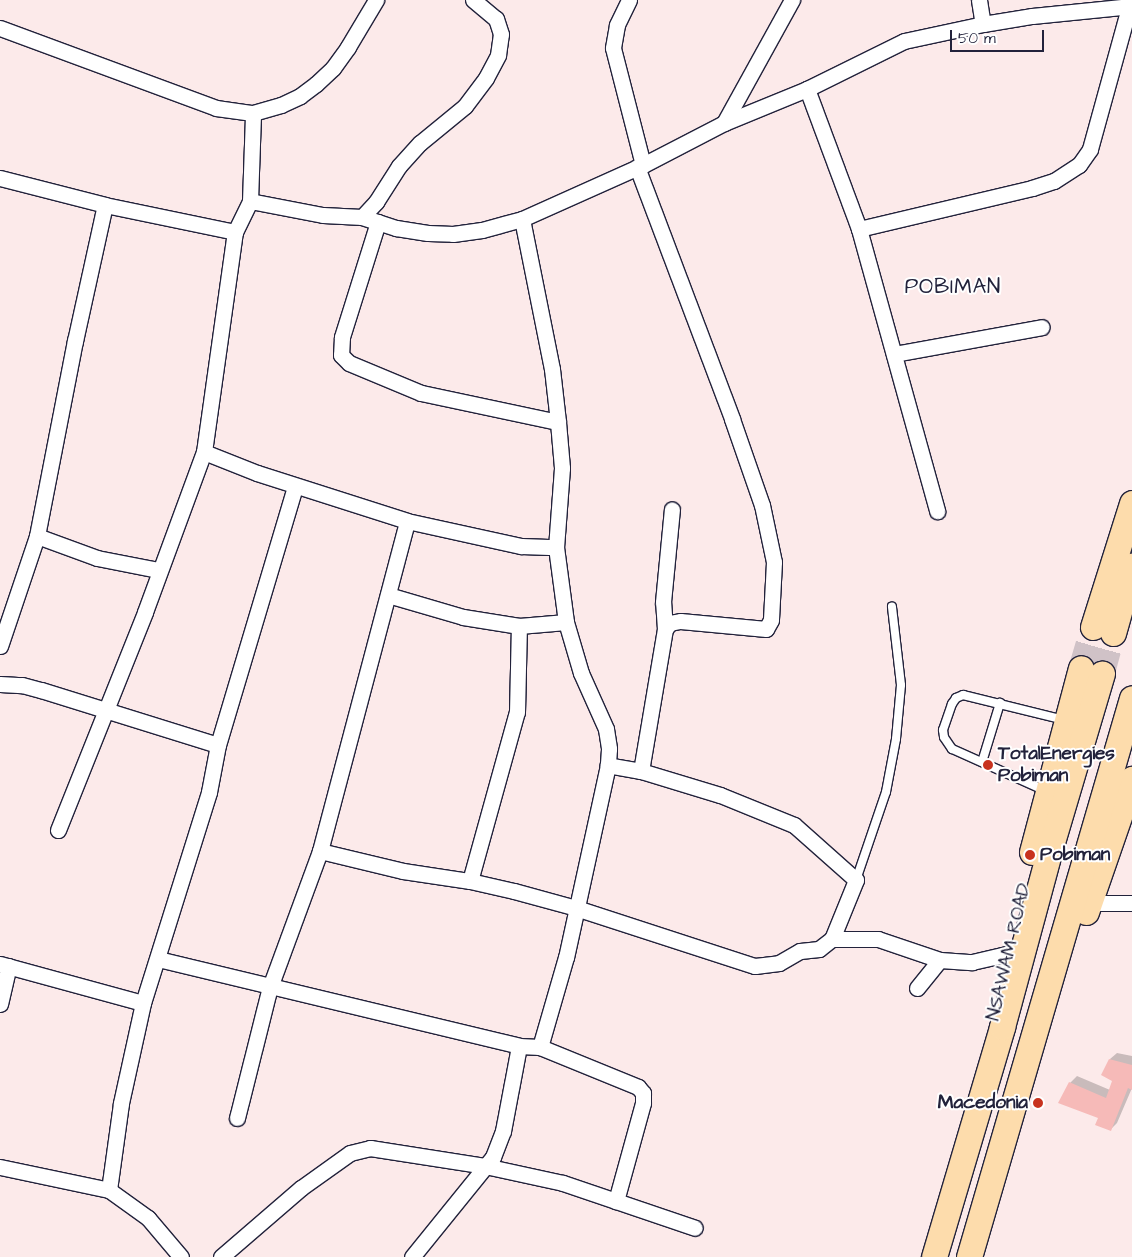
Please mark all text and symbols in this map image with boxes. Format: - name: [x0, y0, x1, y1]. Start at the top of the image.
- scale bar: [952, 20, 1046, 52]
- text: 50 m: [958, 28, 996, 49]
- district label: POBIMAN: [904, 274, 1002, 300]
- place label: TotalEnergies Pobiman: [998, 743, 1115, 787]
- marker: TotalEnergies Pobiman: [982, 759, 994, 771]
- place label: Pobiman: [1040, 844, 1110, 866]
- marker: Pobiman: [1024, 849, 1036, 861]
- street label: NSAWAM ROAD: [982, 881, 1036, 1023]
- place label: Macedonia: [938, 1092, 1028, 1114]
- marker: Macedonia: [1032, 1097, 1044, 1109]

